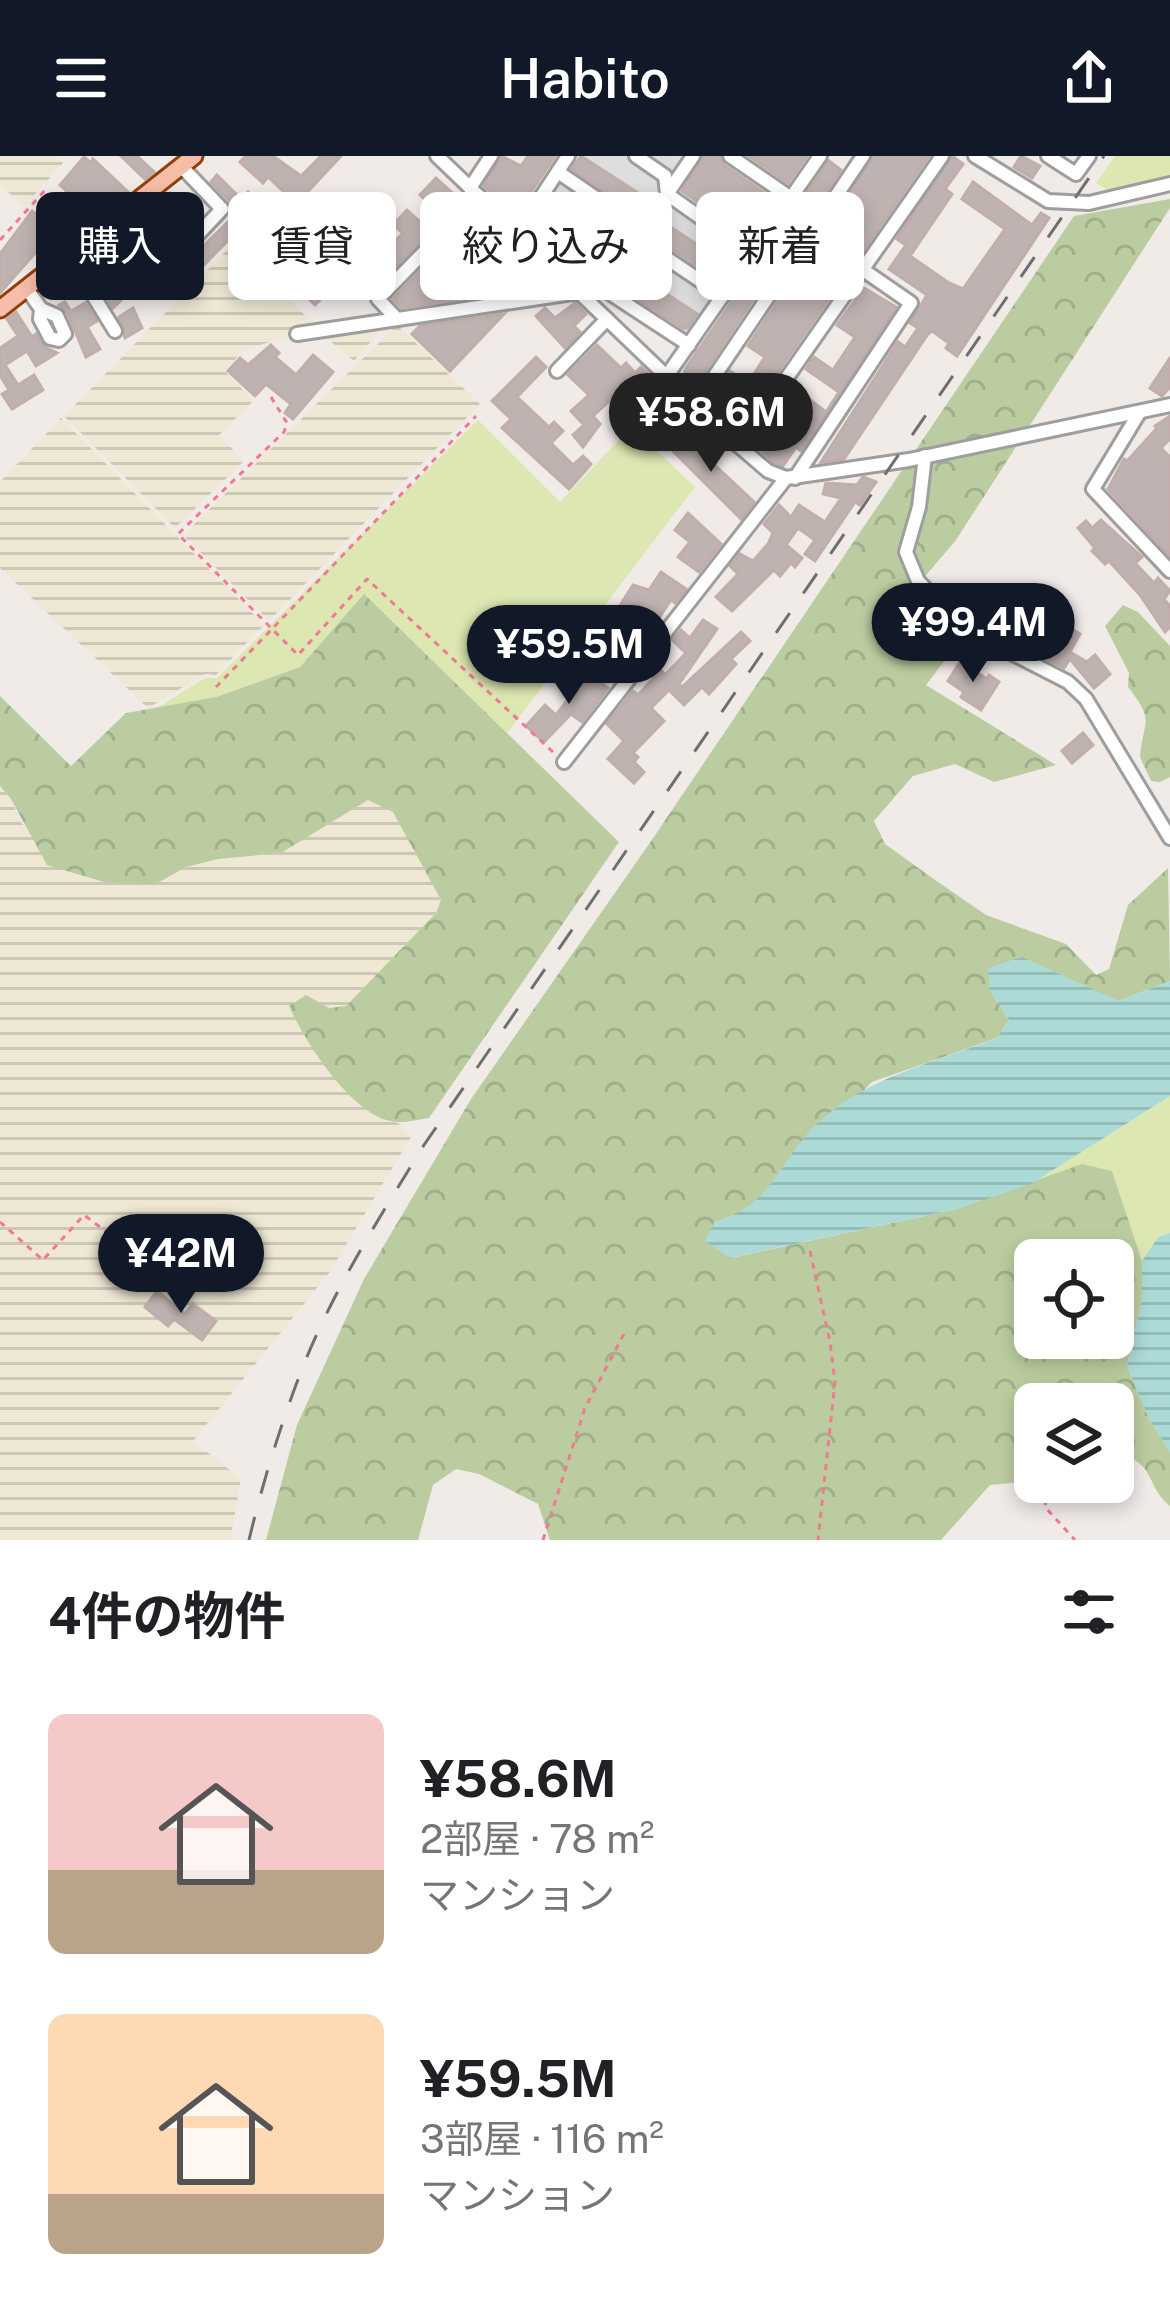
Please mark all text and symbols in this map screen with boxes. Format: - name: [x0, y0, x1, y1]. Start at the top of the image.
- icon: menu: [48, 45, 114, 111]
- icon: share: [1056, 45, 1122, 111]
- text: Habito: [500, 47, 670, 110]
- chip: 購入: [36, 192, 204, 300]
- chip: 賃貸: [228, 192, 396, 300]
- chip: 絞り込み: [420, 192, 672, 300]
- chip: 新着: [696, 192, 864, 300]
- pin: ¥58.6M: [613, 373, 809, 475]
- text: ¥58.6M: [636, 389, 786, 435]
- pin: ¥99.4M: [875, 583, 1071, 685]
- text: ¥99.4M: [899, 599, 1047, 645]
- pin: ¥59.5M: [471, 605, 667, 707]
- text: ¥59.5M: [494, 621, 644, 667]
- pin: ¥42M: [110, 1214, 252, 1316]
- text: ¥42M: [125, 1230, 237, 1276]
- map controls: [1014, 1239, 1134, 1503]
- button: locate: [1014, 1239, 1134, 1359]
- button: layers: [1014, 1383, 1134, 1503]
- icon: filters: [1056, 1579, 1122, 1645]
- text: 4件の物件: [48, 1586, 285, 1645]
- text: ¥58.6M: [420, 1749, 616, 1808]
- icon: home: [144, 1762, 288, 1906]
- text: 2部屋 · 78 m²: [420, 1816, 654, 1862]
- text: マンション: [420, 1872, 615, 1918]
- text: ¥59.5M: [420, 2049, 617, 2108]
- icon: home: [144, 2062, 288, 2206]
- text: 3部屋 · 116 m²: [420, 2116, 664, 2162]
- text: マンション: [420, 2172, 615, 2218]

